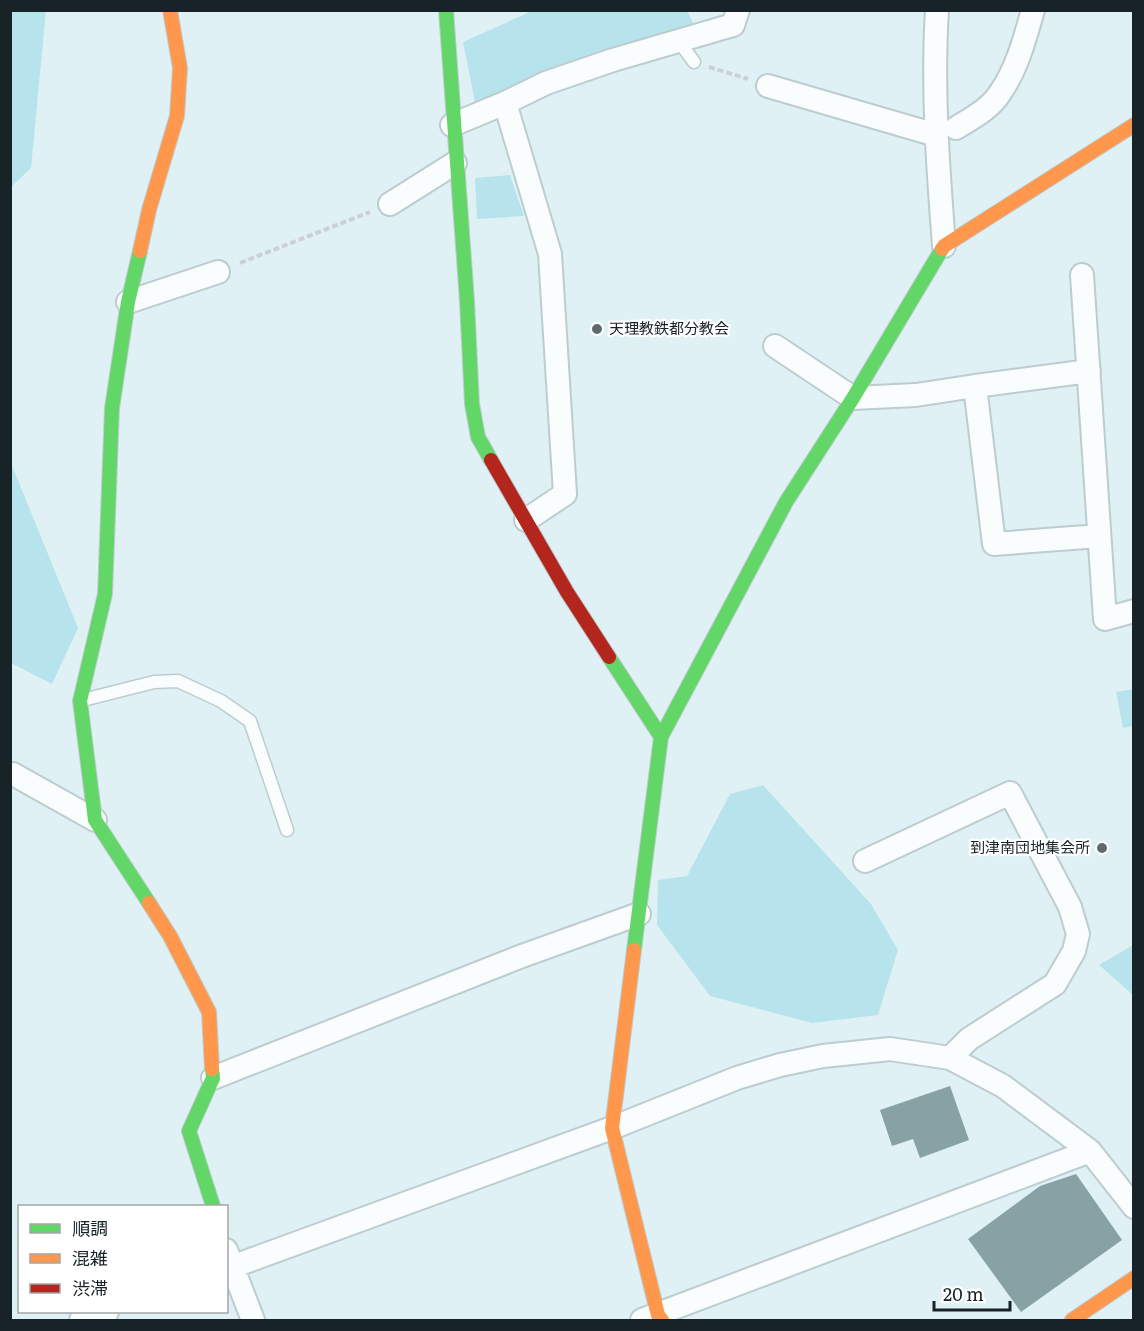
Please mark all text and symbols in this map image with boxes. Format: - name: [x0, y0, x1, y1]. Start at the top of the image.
- place label: 天理教鉄都分教会: [609, 316, 729, 339]
- marker: 天理教鉄都分教会: [590, 322, 604, 336]
- place label: 到津南団地集会所: [970, 835, 1090, 858]
- marker: 到津南団地集会所: [1095, 841, 1109, 855]
- legend: [18, 1205, 228, 1313]
- text: 順調: [72, 1214, 108, 1241]
- text: 混雑: [72, 1244, 108, 1271]
- text: 渋滞: [72, 1274, 108, 1301]
- scale bar: [934, 1274, 1010, 1312]
- text: 20 m: [943, 1280, 984, 1307]

